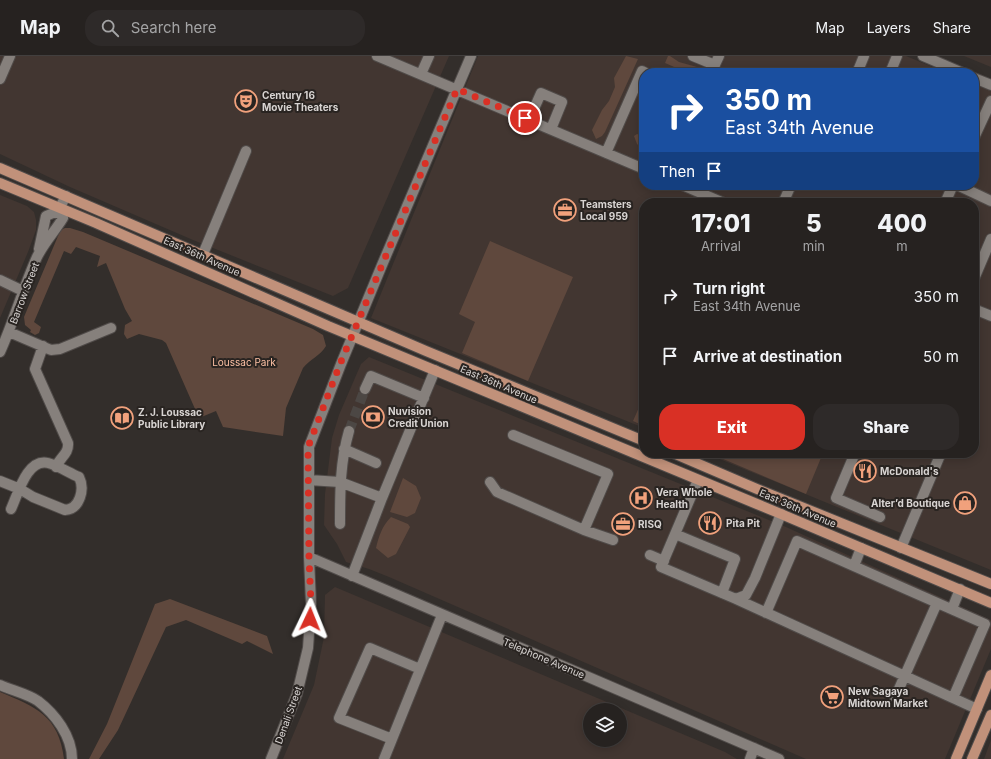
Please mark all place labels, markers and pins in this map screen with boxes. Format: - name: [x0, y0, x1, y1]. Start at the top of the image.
- theatre icon: Century 16 Movie Theaters: [233, 88, 259, 114]
- place label: Century 16 Movie Theaters: [262, 89, 339, 113]
- pin: [508, 101, 542, 135]
- office icon: Teamsters Local 959: [552, 197, 578, 223]
- place label: Teamsters Local 959: [580, 198, 632, 222]
- bank icon: Nuvision Credit Union: [360, 404, 386, 430]
- library icon: Z. J. Loussac Public Library: [109, 405, 135, 431]
- place label: Nuvision Credit Union: [388, 405, 449, 429]
- place label: Z. J. Loussac Public Library: [138, 406, 205, 431]
- restaurant icon: McDonald's: [852, 458, 878, 484]
- place label: McDonald's: [880, 465, 939, 477]
- hospital icon: Vera Whole Health: [628, 485, 654, 511]
- place label: Vera Whole Health: [656, 486, 712, 510]
- shop icon: Alter’d Boutique: [952, 490, 978, 516]
- place label: Alter’d Boutique: [871, 497, 950, 509]
- restaurant icon: Pita Pit: [697, 510, 723, 536]
- office icon: RISQ: [610, 511, 636, 537]
- place label: Pita Pit: [726, 517, 760, 529]
- place label: RISQ: [638, 518, 662, 530]
- supermarket icon: New Sagaya Midtown Market: [819, 684, 845, 710]
- place label: New Sagaya Midtown Market: [848, 685, 928, 709]

